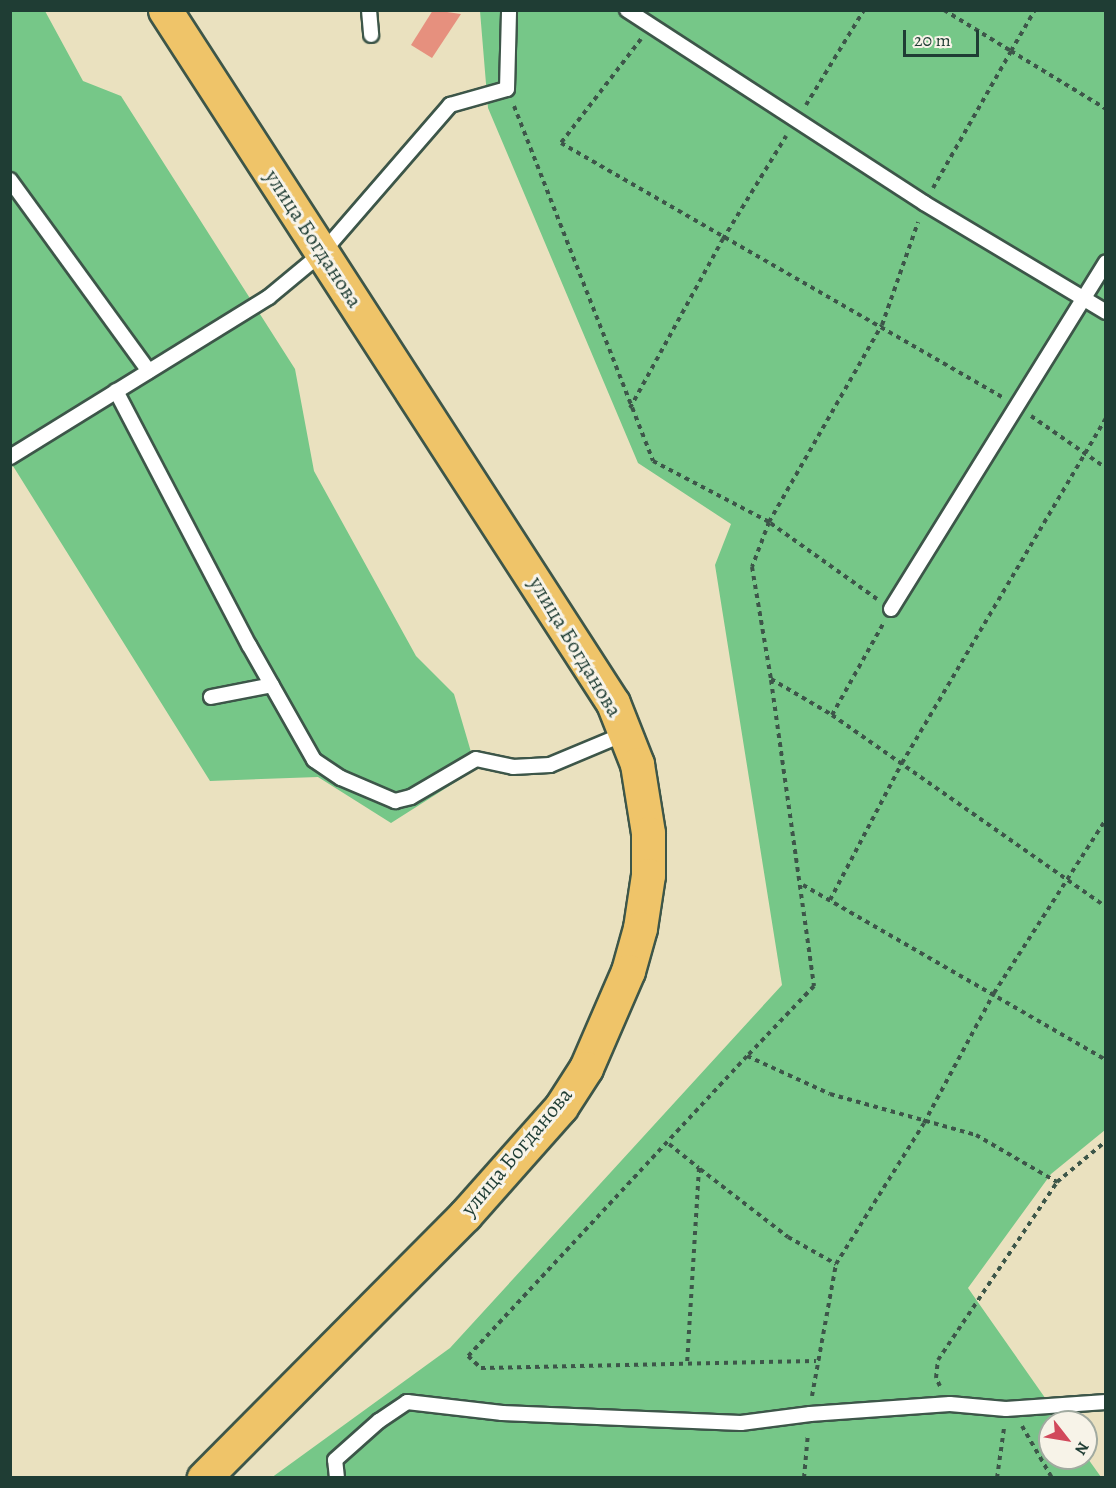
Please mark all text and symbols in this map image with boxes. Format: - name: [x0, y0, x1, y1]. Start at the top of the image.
- scale bar: [906, 18, 982, 56]
- text: 20 m: [914, 28, 951, 52]
- street label: улица Богданова: [259, 165, 367, 313]
- street label: улица Богданова: [523, 572, 627, 722]
- street label: улица Богданова: [456, 1082, 578, 1222]
- north arrow: [1038, 1410, 1098, 1470]
- text: N: [1069, 1438, 1094, 1459]

